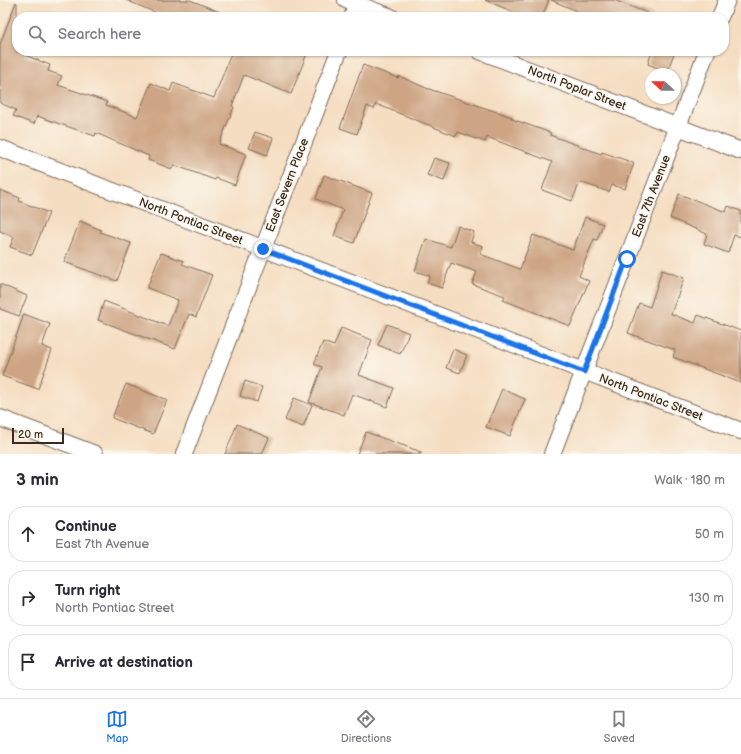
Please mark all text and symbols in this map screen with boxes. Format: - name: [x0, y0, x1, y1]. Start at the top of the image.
- search box: [12, 12, 729, 56]
- icon: search: [26, 23, 48, 45]
- text: Search here: [58, 25, 141, 44]
- street label: North Poplar Street: [525, 63, 629, 114]
- north arrow: [645, 68, 681, 104]
- street label: East Severn Place: [263, 136, 312, 234]
- street label: East 7th Avenue: [629, 153, 674, 239]
- street label: North Pontiac Street: [137, 195, 245, 248]
- route end: [254, 240, 272, 258]
- route start: [618, 250, 636, 268]
- street label: North Pontiac Street: [597, 371, 705, 424]
- scale bar: [12, 426, 64, 445]
- text: 20 m: [18, 428, 43, 441]
- text: 3 min: [16, 470, 59, 490]
- text: Walk · 180 m: [654, 472, 725, 488]
- text: Continue: [55, 517, 117, 536]
- icon: ahead: [17, 523, 39, 545]
- text: 50 m: [695, 526, 724, 542]
- text: East 7th Avenue: [55, 536, 149, 552]
- text: Turn right: [55, 581, 120, 600]
- icon: right: [17, 587, 39, 609]
- text: 130 m: [689, 590, 724, 606]
- text: North Pontiac Street: [55, 600, 174, 616]
- icon: arrive: [17, 651, 39, 673]
- text: Arrive at destination: [55, 653, 193, 672]
- tab: Map: [106, 708, 128, 745]
- tab: Directions: [341, 708, 391, 745]
- tab: Saved: [604, 708, 635, 745]

